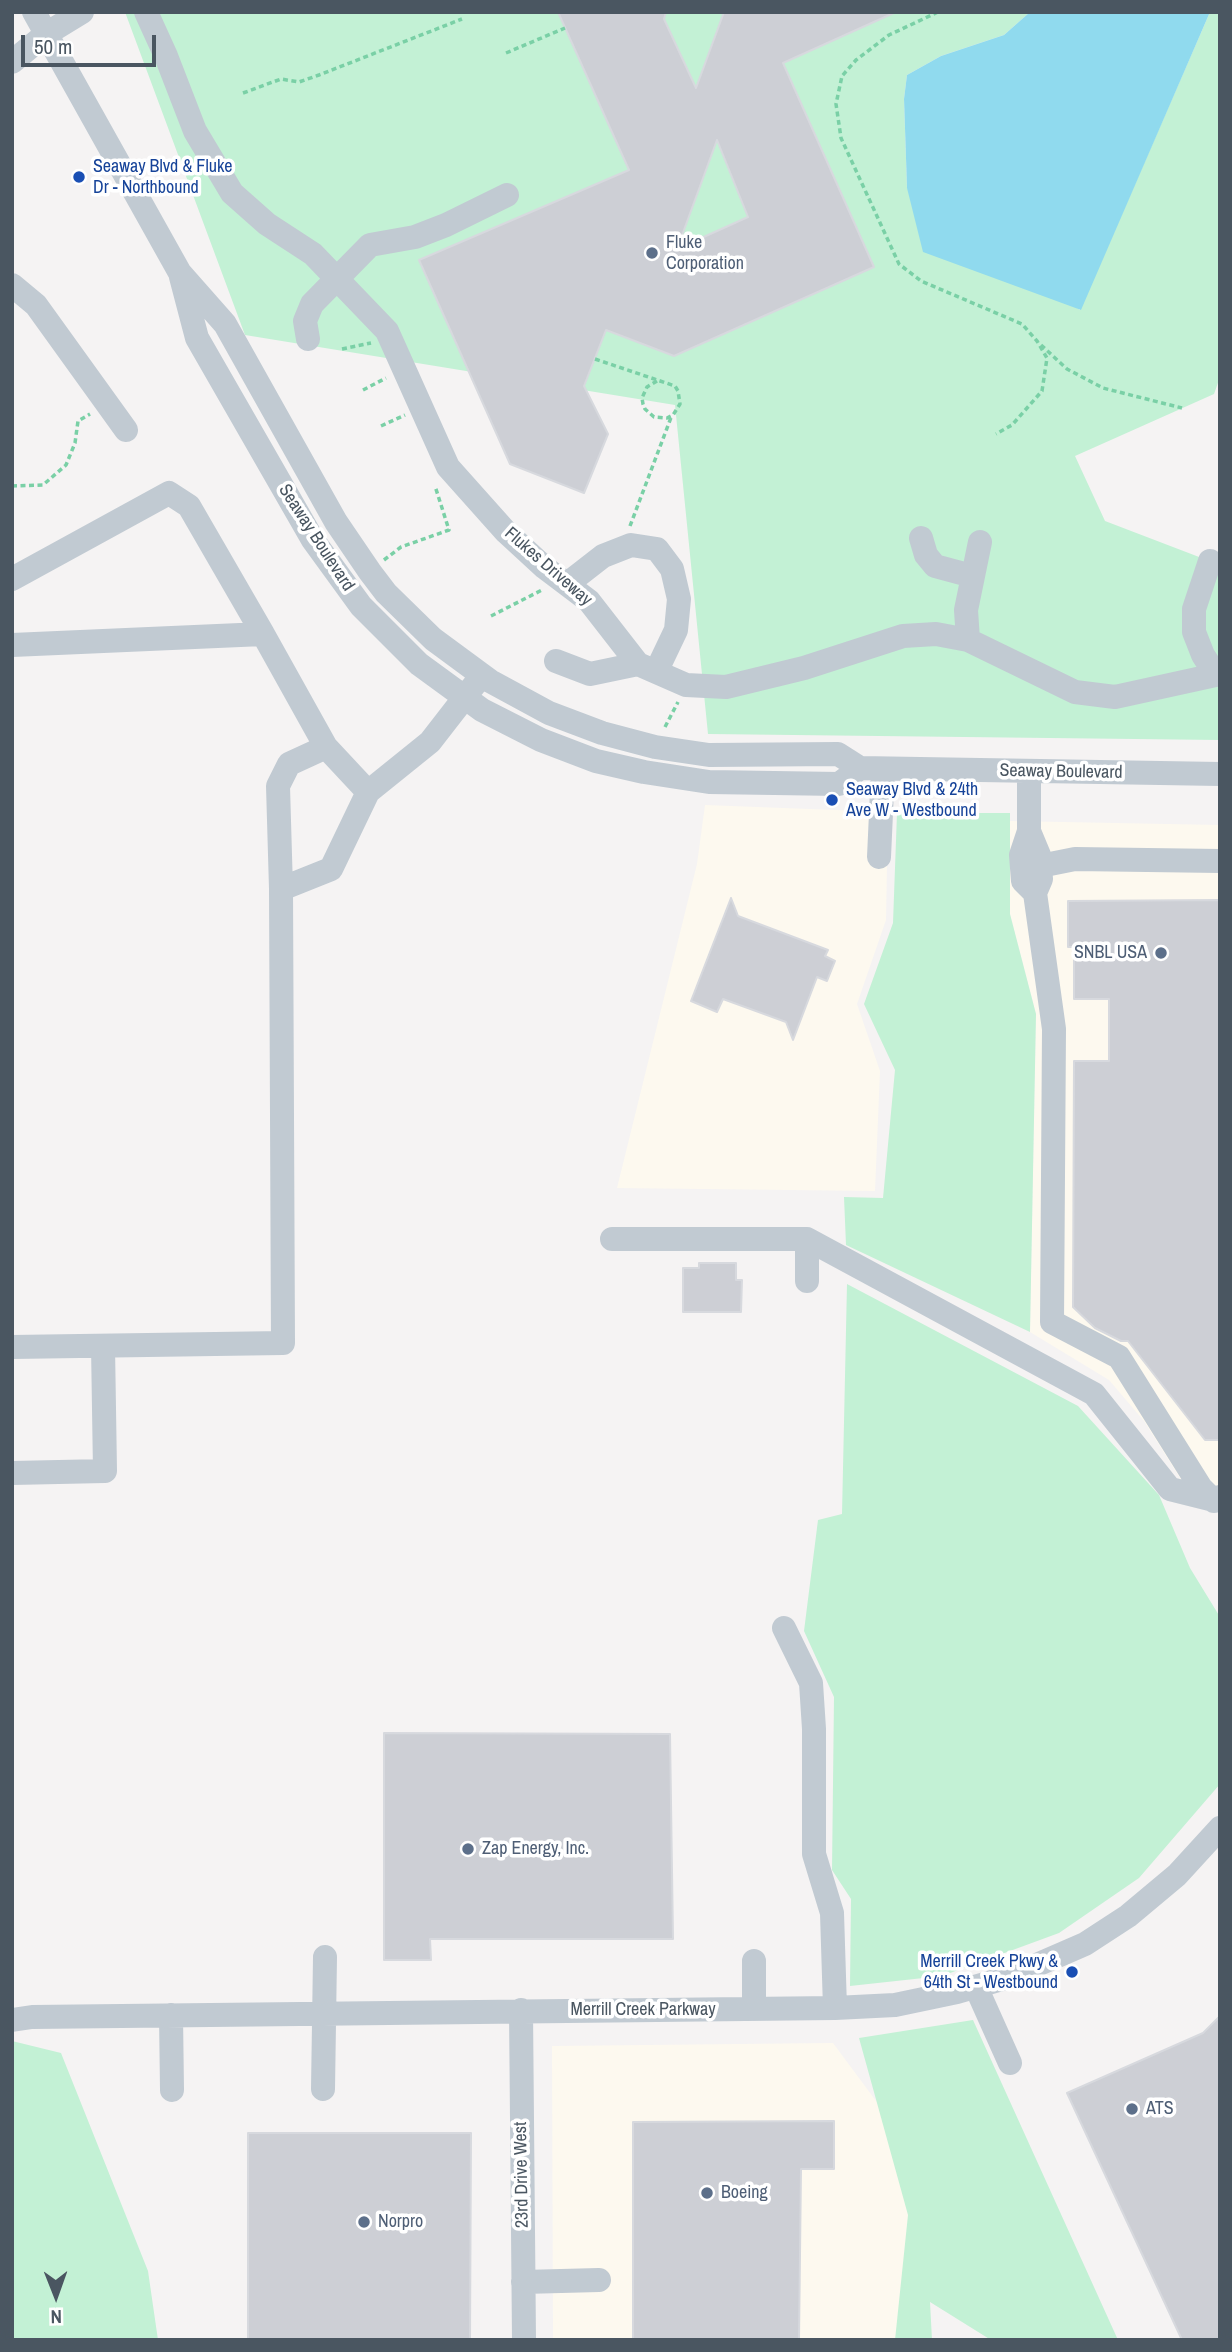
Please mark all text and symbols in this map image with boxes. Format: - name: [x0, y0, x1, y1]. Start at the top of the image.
- scale bar: [24, 21, 159, 65]
- text: 50 m: [34, 32, 72, 61]
- place label: Seaway Blvd & Fluke Dr - Northbound: [93, 156, 232, 198]
- marker: Seaway Blvd & Fluke Dr - Northbound: [71, 169, 87, 185]
- place label: Fluke Corporation: [666, 232, 744, 274]
- marker: Fluke Corporation: [644, 245, 660, 261]
- street label: Seaway Boulevard: [273, 481, 359, 595]
- street label: Flukes Driveway: [500, 523, 596, 611]
- street label: Seaway Boulevard: [999, 760, 1123, 784]
- place label: Seaway Blvd & 24th Ave W - Westbound: [846, 779, 978, 822]
- marker: Seaway Blvd & 24th Ave W - Westbound: [824, 792, 840, 808]
- place label: SNBL USA: [1074, 942, 1147, 964]
- marker: SNBL USA: [1153, 945, 1169, 961]
- place label: Zap Energy, Inc.: [482, 1838, 589, 1860]
- marker: Zap Energy, Inc.: [460, 1841, 476, 1857]
- place label: Merrill Creek Pkwy & 64th St - Westbound: [920, 1951, 1058, 1994]
- marker: Merrill Creek Pkwy & 64th St - Westbound: [1064, 1964, 1080, 1980]
- street label: Merrill Creek Parkway: [570, 1999, 716, 2021]
- place label: ATS: [1146, 2098, 1174, 2120]
- marker: ATS: [1124, 2101, 1140, 2117]
- street label: 23rd Drive West: [510, 2122, 534, 2228]
- place label: Boeing: [721, 2182, 768, 2204]
- marker: Boeing: [699, 2185, 715, 2201]
- place label: Norpro: [378, 2211, 423, 2233]
- marker: Norpro: [356, 2214, 372, 2230]
- north arrow: [21, 2261, 91, 2331]
- text: N: [51, 2304, 62, 2330]

